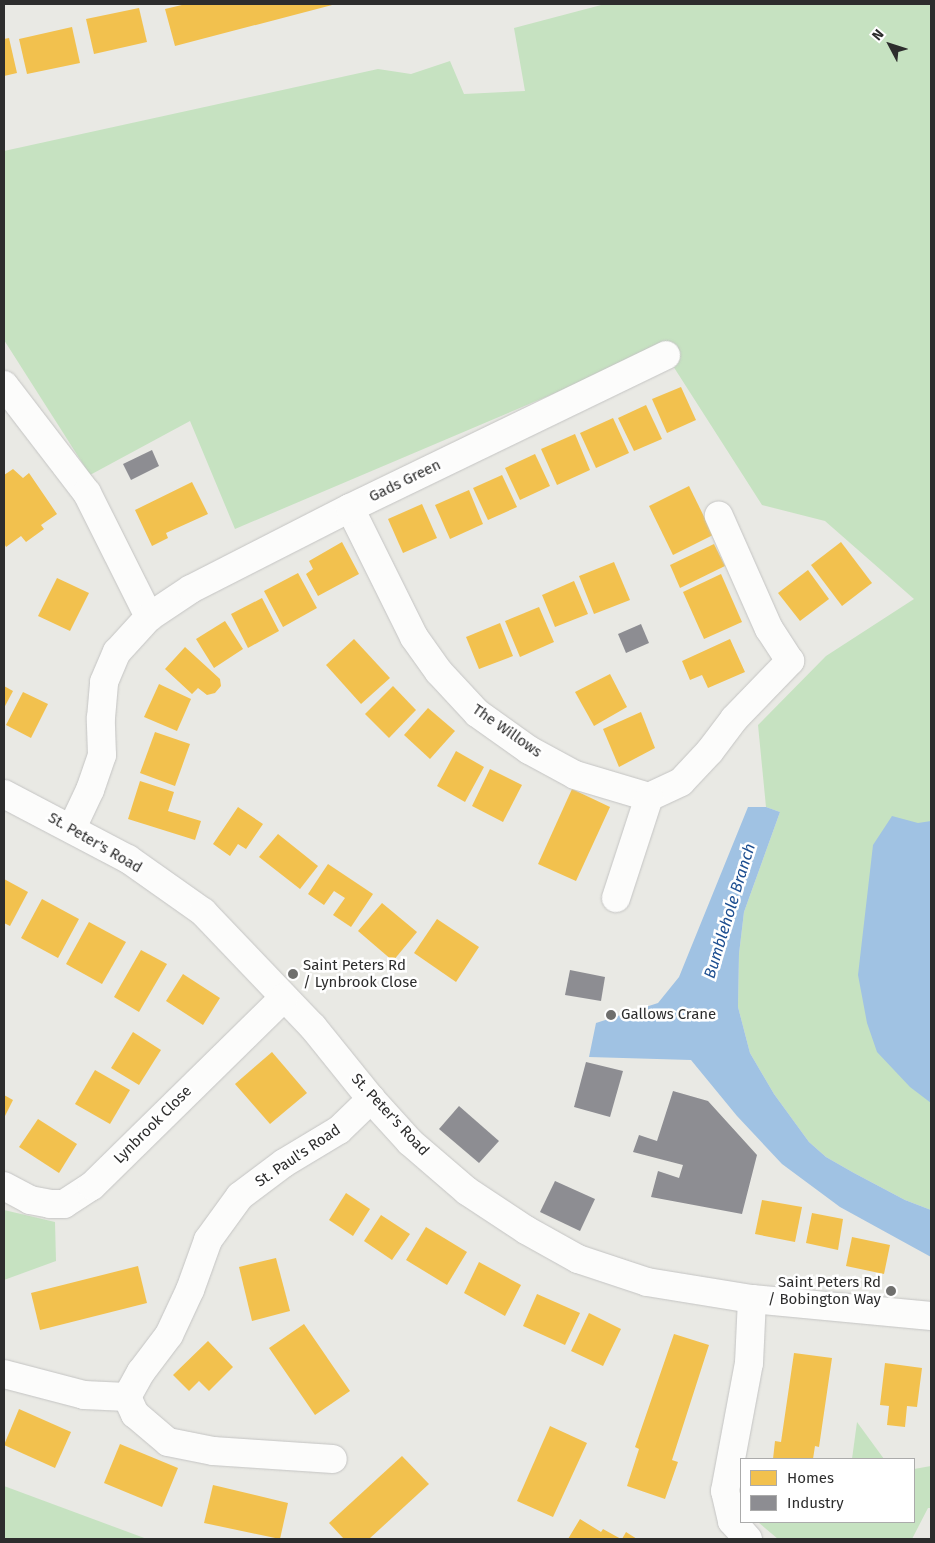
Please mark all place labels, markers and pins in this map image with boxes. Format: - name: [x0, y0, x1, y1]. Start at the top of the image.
- place label: Saint Peters Rd / Lynbrook Close: [303, 956, 417, 991]
- marker: Saint Peters Rd / Lynbrook Close: [287, 968, 299, 980]
- place label: Gallows Crane: [621, 1006, 716, 1024]
- marker: Gallows Crane: [605, 1009, 617, 1021]
- place label: Saint Peters Rd / Bobington Way: [768, 1273, 881, 1308]
- marker: Saint Peters Rd / Bobington Way: [885, 1285, 897, 1297]

